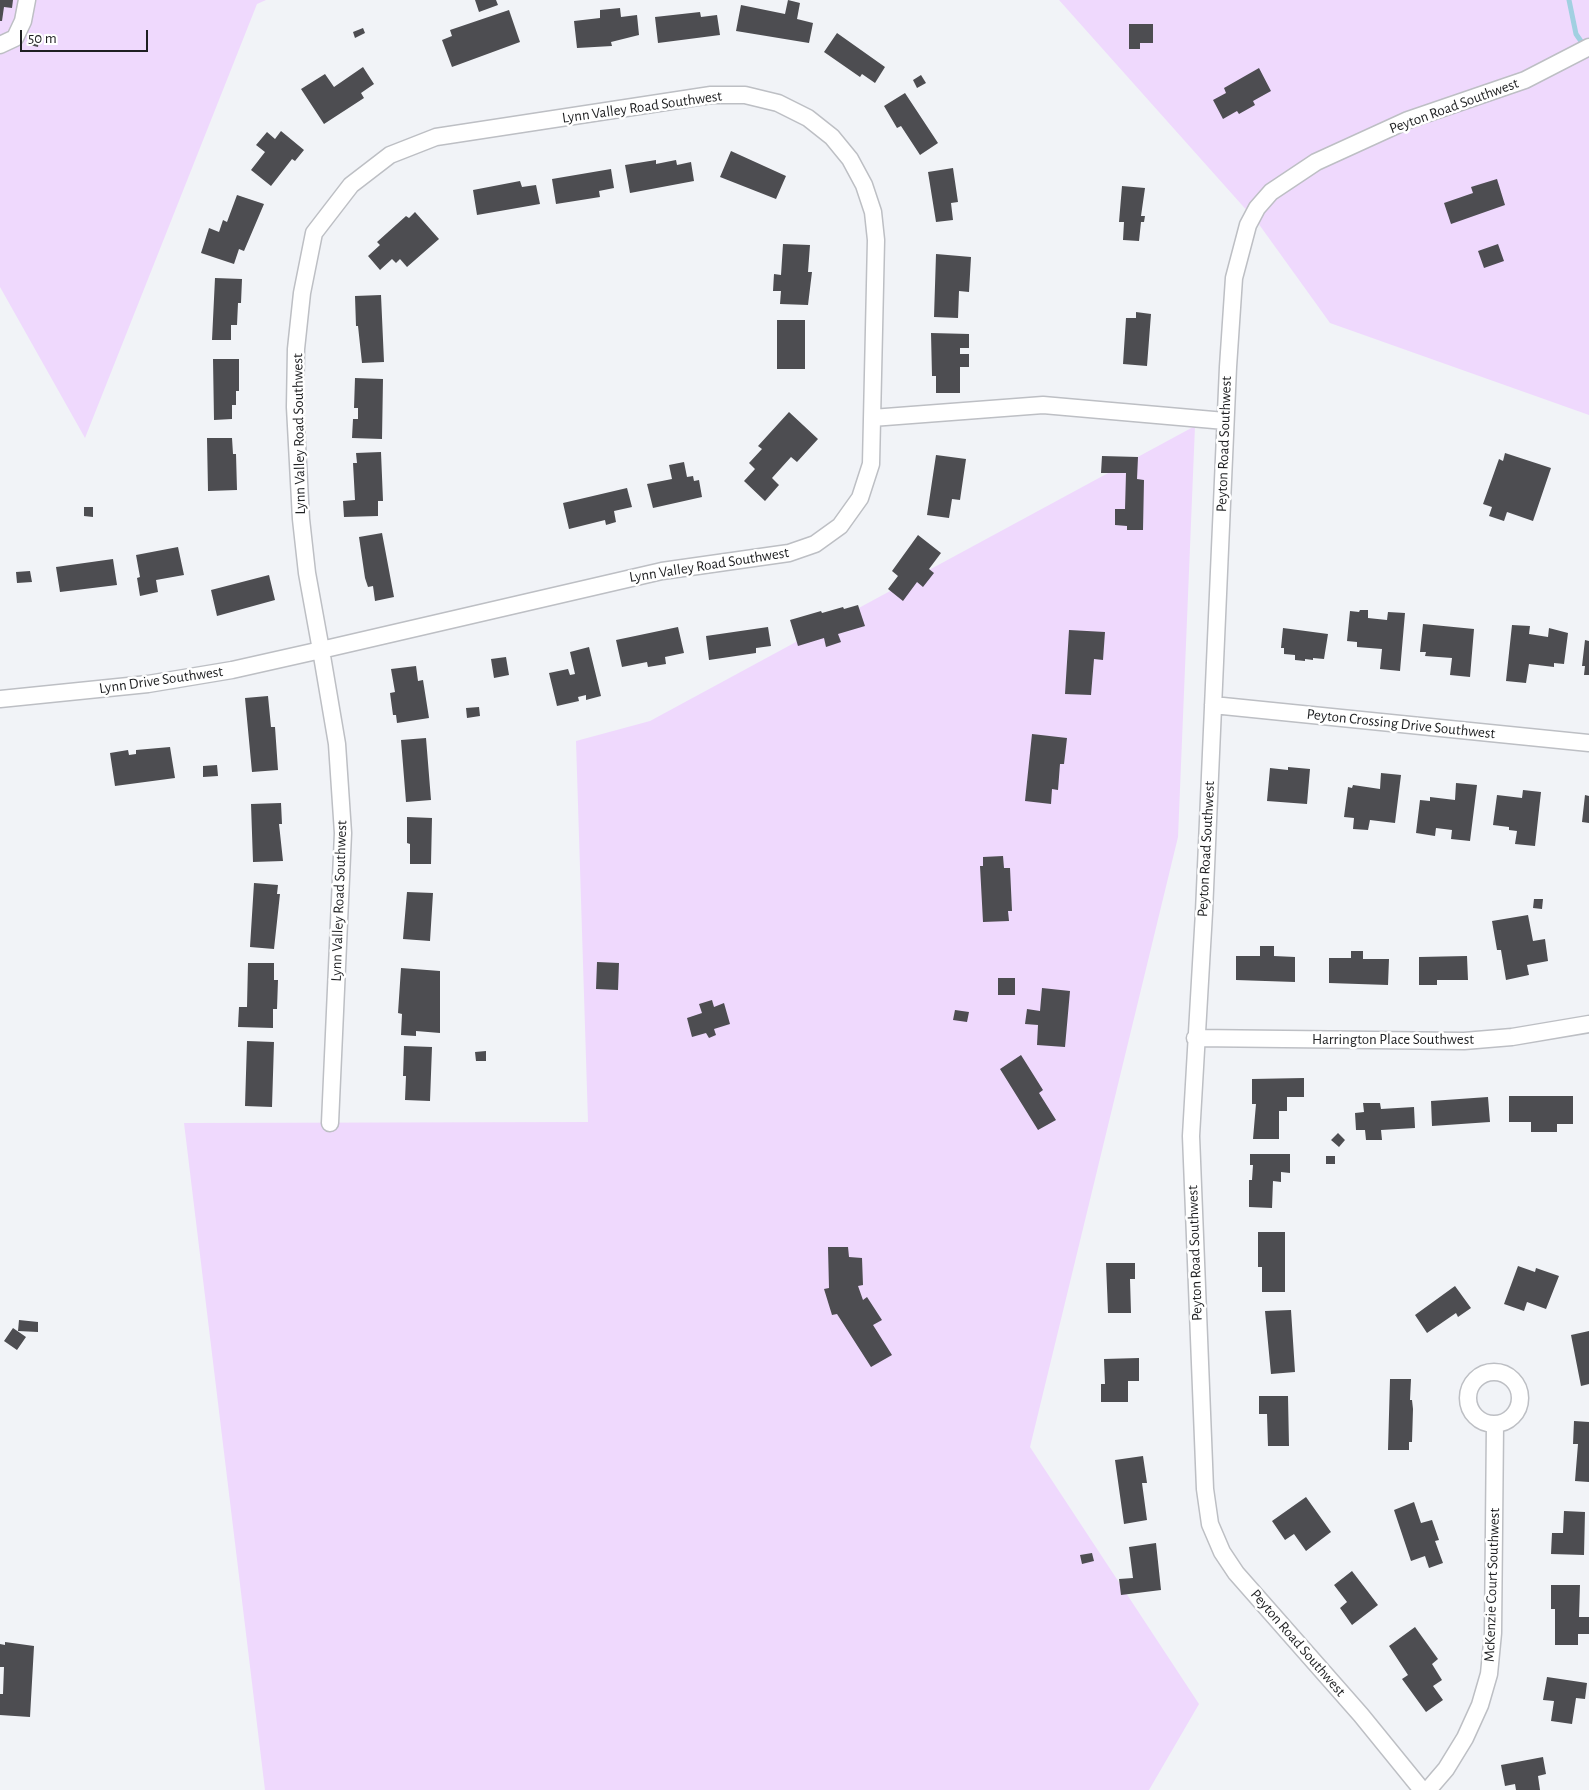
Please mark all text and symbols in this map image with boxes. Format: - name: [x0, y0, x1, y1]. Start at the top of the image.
- scale bar: [22, 20, 150, 52]
- text: 50 m: [28, 31, 57, 46]
- street label: Peyton Road Southwest: [1387, 74, 1521, 138]
- street label: Lynn Valley Road Southwest: [561, 87, 723, 127]
- street label: Lynn Valley Road Southwest: [289, 353, 309, 515]
- street label: Peyton Road Southwest: [1213, 376, 1235, 512]
- street label: Lynn Valley Road Southwest: [628, 543, 790, 587]
- street label: Lynn Drive Southwest: [98, 662, 224, 698]
- street label: Peyton Crossing Drive Southwest: [1306, 705, 1496, 743]
- street label: Peyton Road Southwest: [1193, 781, 1219, 917]
- street label: Lynn Valley Road Southwest: [327, 820, 351, 982]
- street label: Harrington Place Southwest: [1312, 1030, 1474, 1048]
- street label: Peyton Road Southwest: [1184, 1185, 1206, 1321]
- street label: McKenzie Court Southwest: [1480, 1508, 1504, 1662]
- street label: Peyton Road Southwest: [1247, 1586, 1349, 1700]

